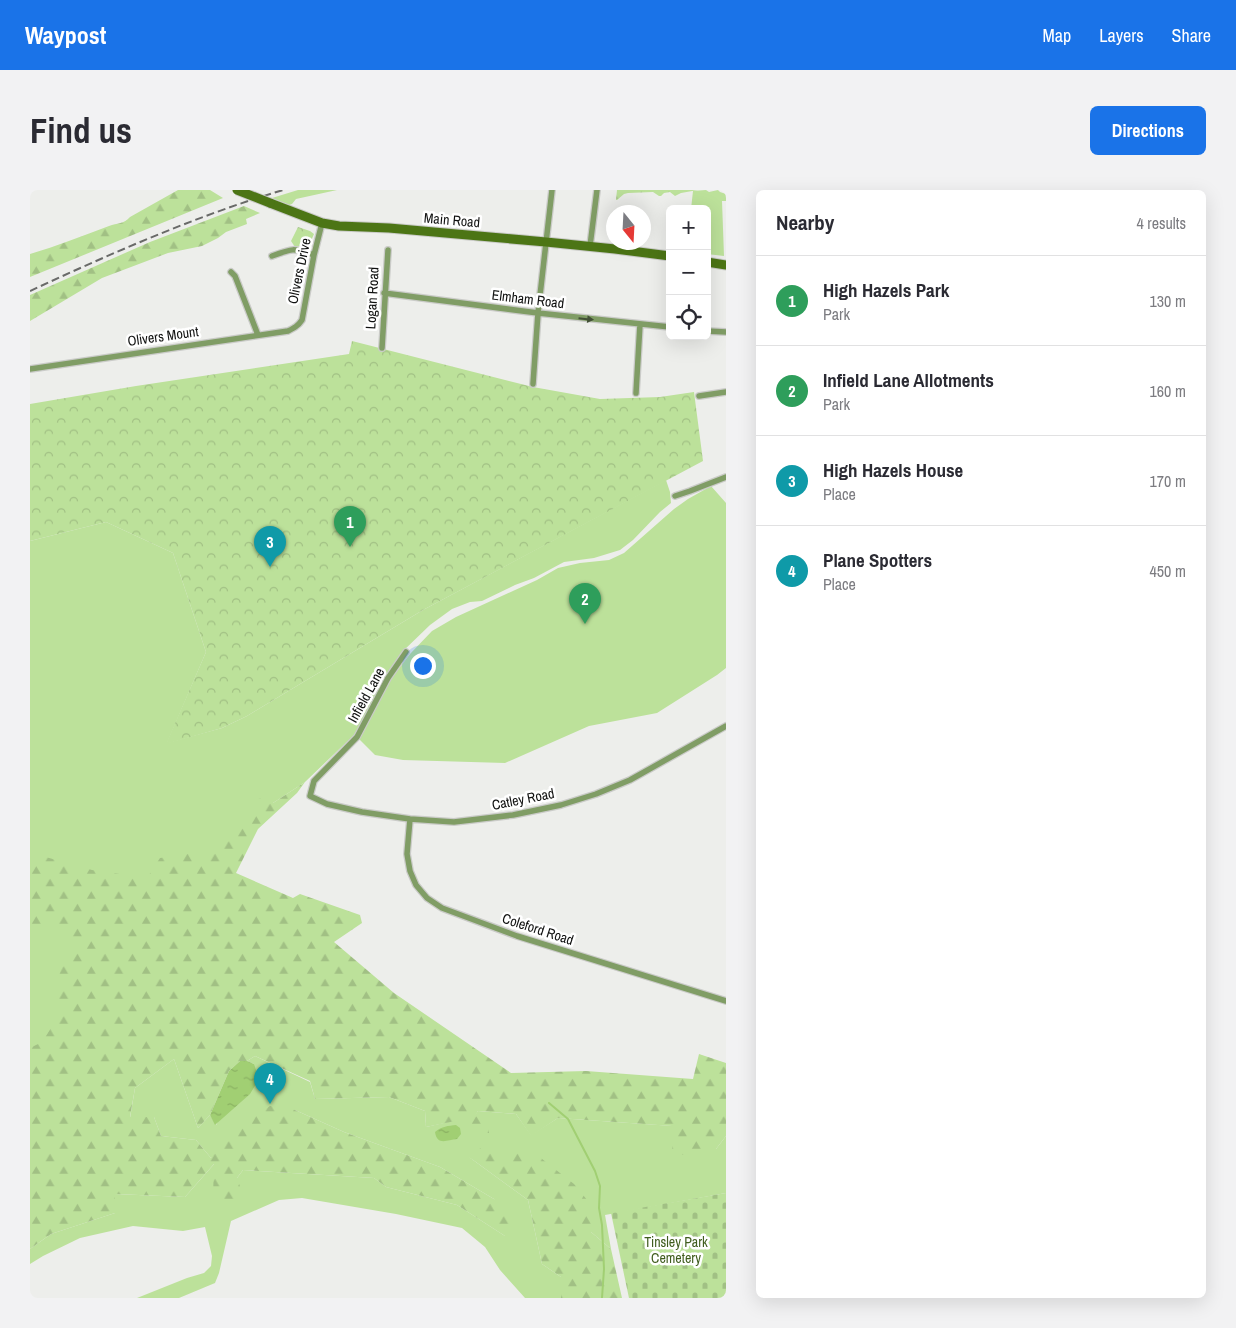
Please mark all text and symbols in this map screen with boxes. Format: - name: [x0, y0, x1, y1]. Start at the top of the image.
- text: Waypost: [25, 19, 106, 51]
- text: Map: [1043, 23, 1071, 48]
- text: Layers: [1099, 23, 1144, 48]
- text: Share: [1172, 23, 1211, 48]
- button: Directions: [1090, 106, 1206, 155]
- text: Find us: [30, 107, 132, 154]
- north arrow: [606, 205, 651, 250]
- map controls: [666, 205, 711, 340]
- button: +: [666, 205, 711, 250]
- text: Nearby: [776, 208, 834, 237]
- street label: Main Road: [423, 209, 481, 231]
- text: 4 results: [1136, 212, 1186, 234]
- street label: Olivers Drive: [283, 236, 315, 306]
- button: −: [666, 250, 711, 295]
- street label: Logan Road: [361, 266, 383, 330]
- text: High Hazels Park: [823, 277, 949, 303]
- street label: Elmham Road: [491, 286, 565, 312]
- text: 1: [788, 290, 796, 312]
- text: 130 m: [1150, 290, 1186, 312]
- button: locate: [666, 295, 711, 340]
- text: Park: [823, 303, 850, 325]
- one-way arrow: [578, 315, 594, 323]
- street label: Olivers Mount: [126, 322, 200, 350]
- text: Infield Lane Allotments: [823, 367, 994, 393]
- text: 2: [788, 380, 796, 402]
- text: 160 m: [1150, 380, 1186, 402]
- text: Park: [823, 393, 850, 415]
- text: High Hazels House: [823, 457, 963, 483]
- text: 3: [788, 470, 796, 492]
- text: 170 m: [1150, 470, 1186, 492]
- text: Place: [823, 483, 856, 505]
- pin: 1: [334, 506, 366, 547]
- pin: 3: [254, 526, 286, 567]
- text: Plane Spotters: [823, 547, 932, 573]
- text: 4: [788, 560, 796, 582]
- text: 450 m: [1150, 560, 1186, 582]
- text: Place: [823, 573, 856, 595]
- pin: 2: [569, 583, 601, 624]
- your location: [410, 653, 436, 679]
- street label: Infield Lane: [344, 664, 388, 726]
- street label: Catley Road: [490, 784, 556, 814]
- street label: Coleford Road: [500, 909, 576, 949]
- pin: 4: [254, 1063, 286, 1104]
- park label: Tinsley Park Cemetery: [644, 1233, 708, 1267]

